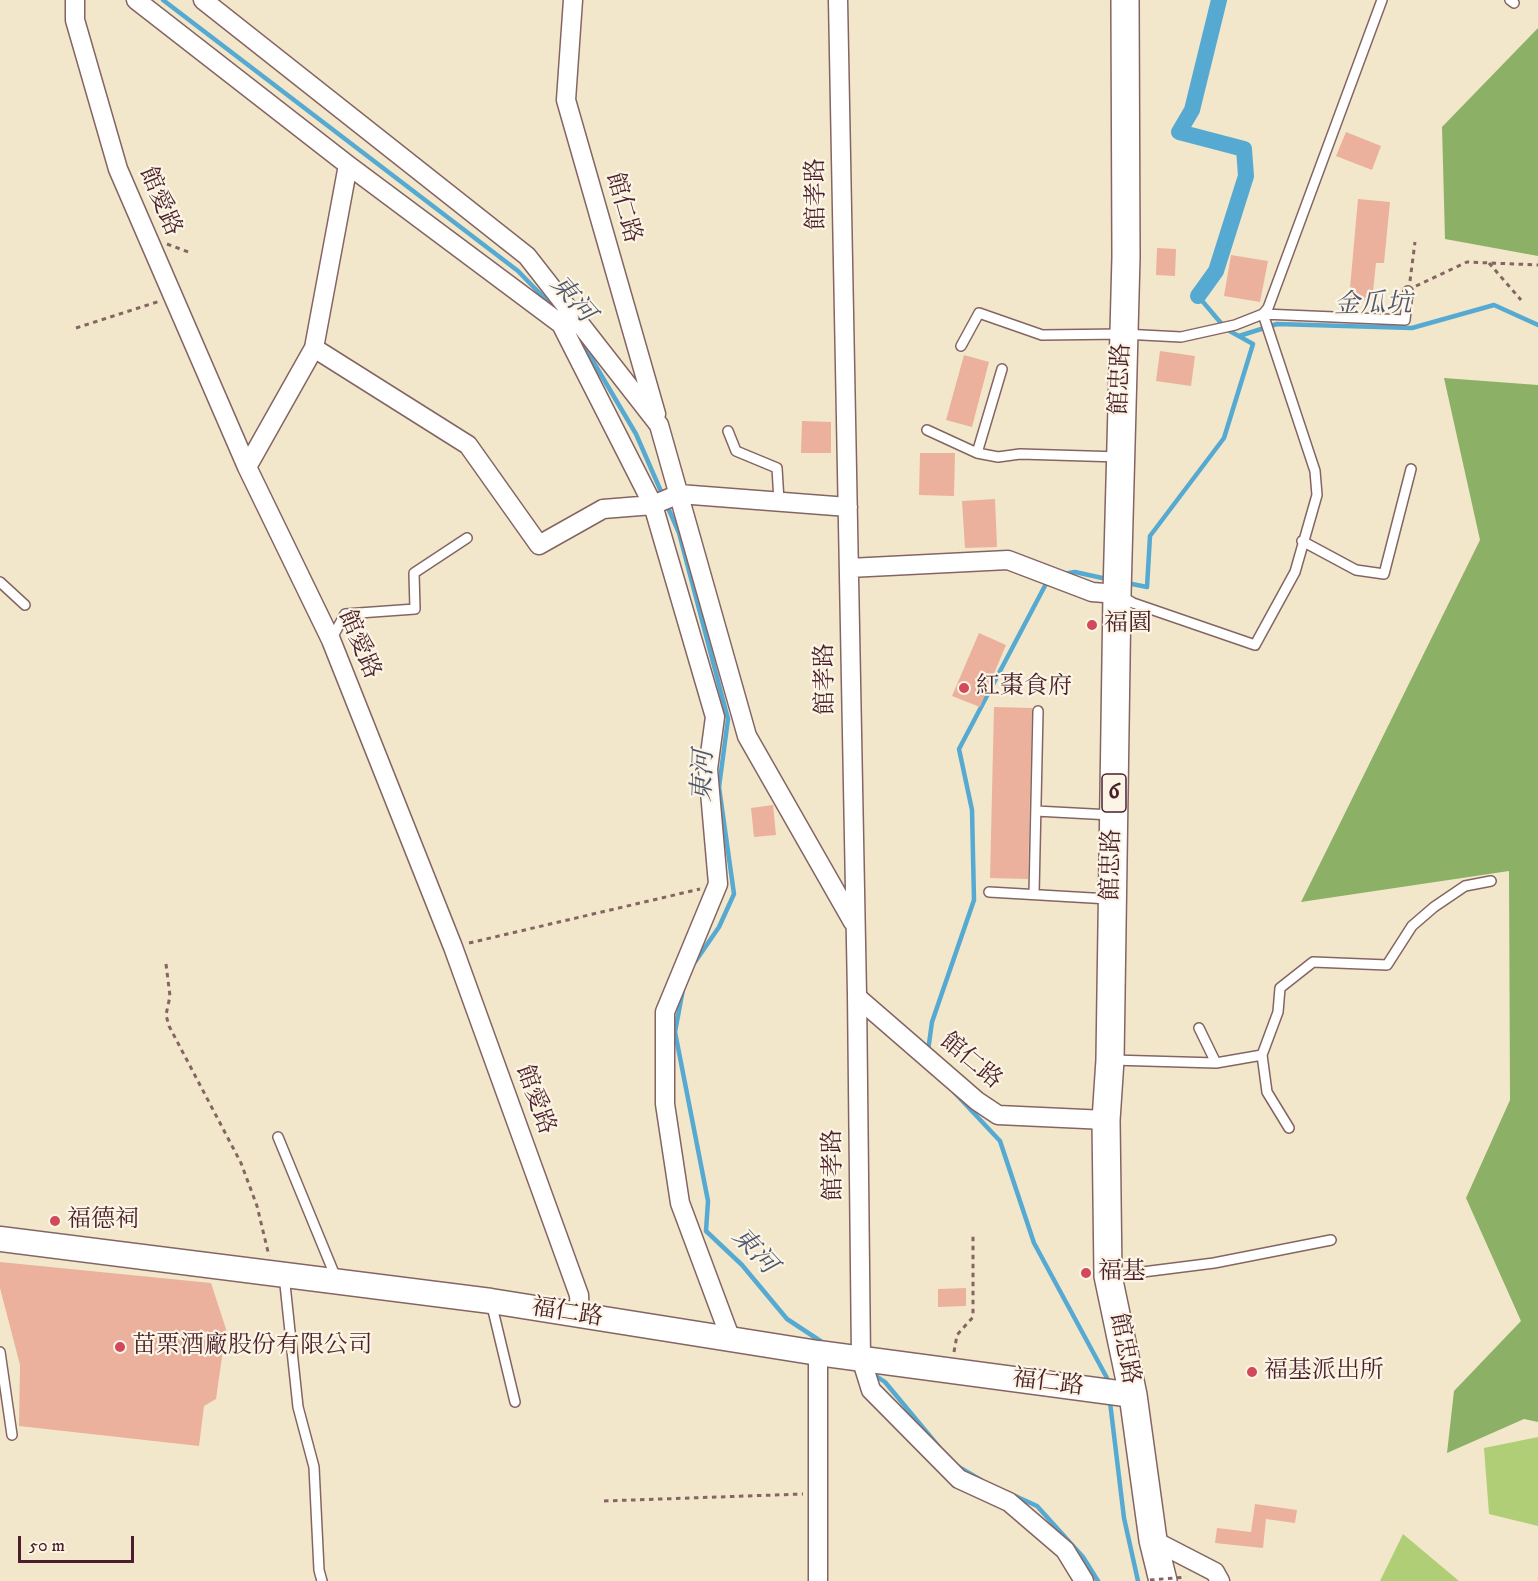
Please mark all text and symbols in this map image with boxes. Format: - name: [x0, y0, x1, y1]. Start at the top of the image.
- street label: 館孝路: [803, 158, 833, 230]
- street label: 館愛路: [132, 163, 186, 241]
- street label: 館仁路: [598, 169, 646, 247]
- water label: 東河: [542, 270, 600, 330]
- water label: 金瓜坑: [1334, 290, 1412, 322]
- street label: 館忠路: [1106, 343, 1138, 415]
- street label: 館愛路: [331, 606, 385, 684]
- place label: 福園: [1104, 611, 1152, 639]
- marker: 福園: [1085, 618, 1099, 632]
- street label: 館孝路: [812, 643, 842, 715]
- place label: 紅棗食府: [976, 674, 1072, 702]
- marker: 紅棗食府: [957, 681, 971, 695]
- water label: 東河: [689, 749, 721, 803]
- road number: 6: [1102, 774, 1126, 812]
- street label: 館忠路: [1098, 829, 1128, 901]
- street label: 館仁路: [933, 1028, 1007, 1096]
- street label: 館愛路: [508, 1061, 560, 1139]
- street label: 館孝路: [820, 1129, 850, 1201]
- place label: 福德祠: [67, 1207, 139, 1235]
- marker: 福德祠: [48, 1214, 62, 1228]
- water label: 東河: [724, 1222, 782, 1282]
- place label: 福基: [1098, 1259, 1146, 1287]
- marker: 福基: [1079, 1266, 1093, 1280]
- street label: 福仁路: [529, 1294, 605, 1334]
- street label: 館忠路: [1102, 1311, 1144, 1387]
- place label: 苗栗酒廠股份有限公司: [132, 1333, 372, 1361]
- marker: 苗栗酒廠股份有限公司: [113, 1340, 127, 1354]
- place label: 福基派出所: [1264, 1358, 1384, 1386]
- street label: 福仁路: [1011, 1365, 1085, 1403]
- marker: 福基派出所: [1245, 1365, 1259, 1379]
- scale bar: [21, 1524, 136, 1562]
- text: 50 m: [29, 1535, 65, 1557]

